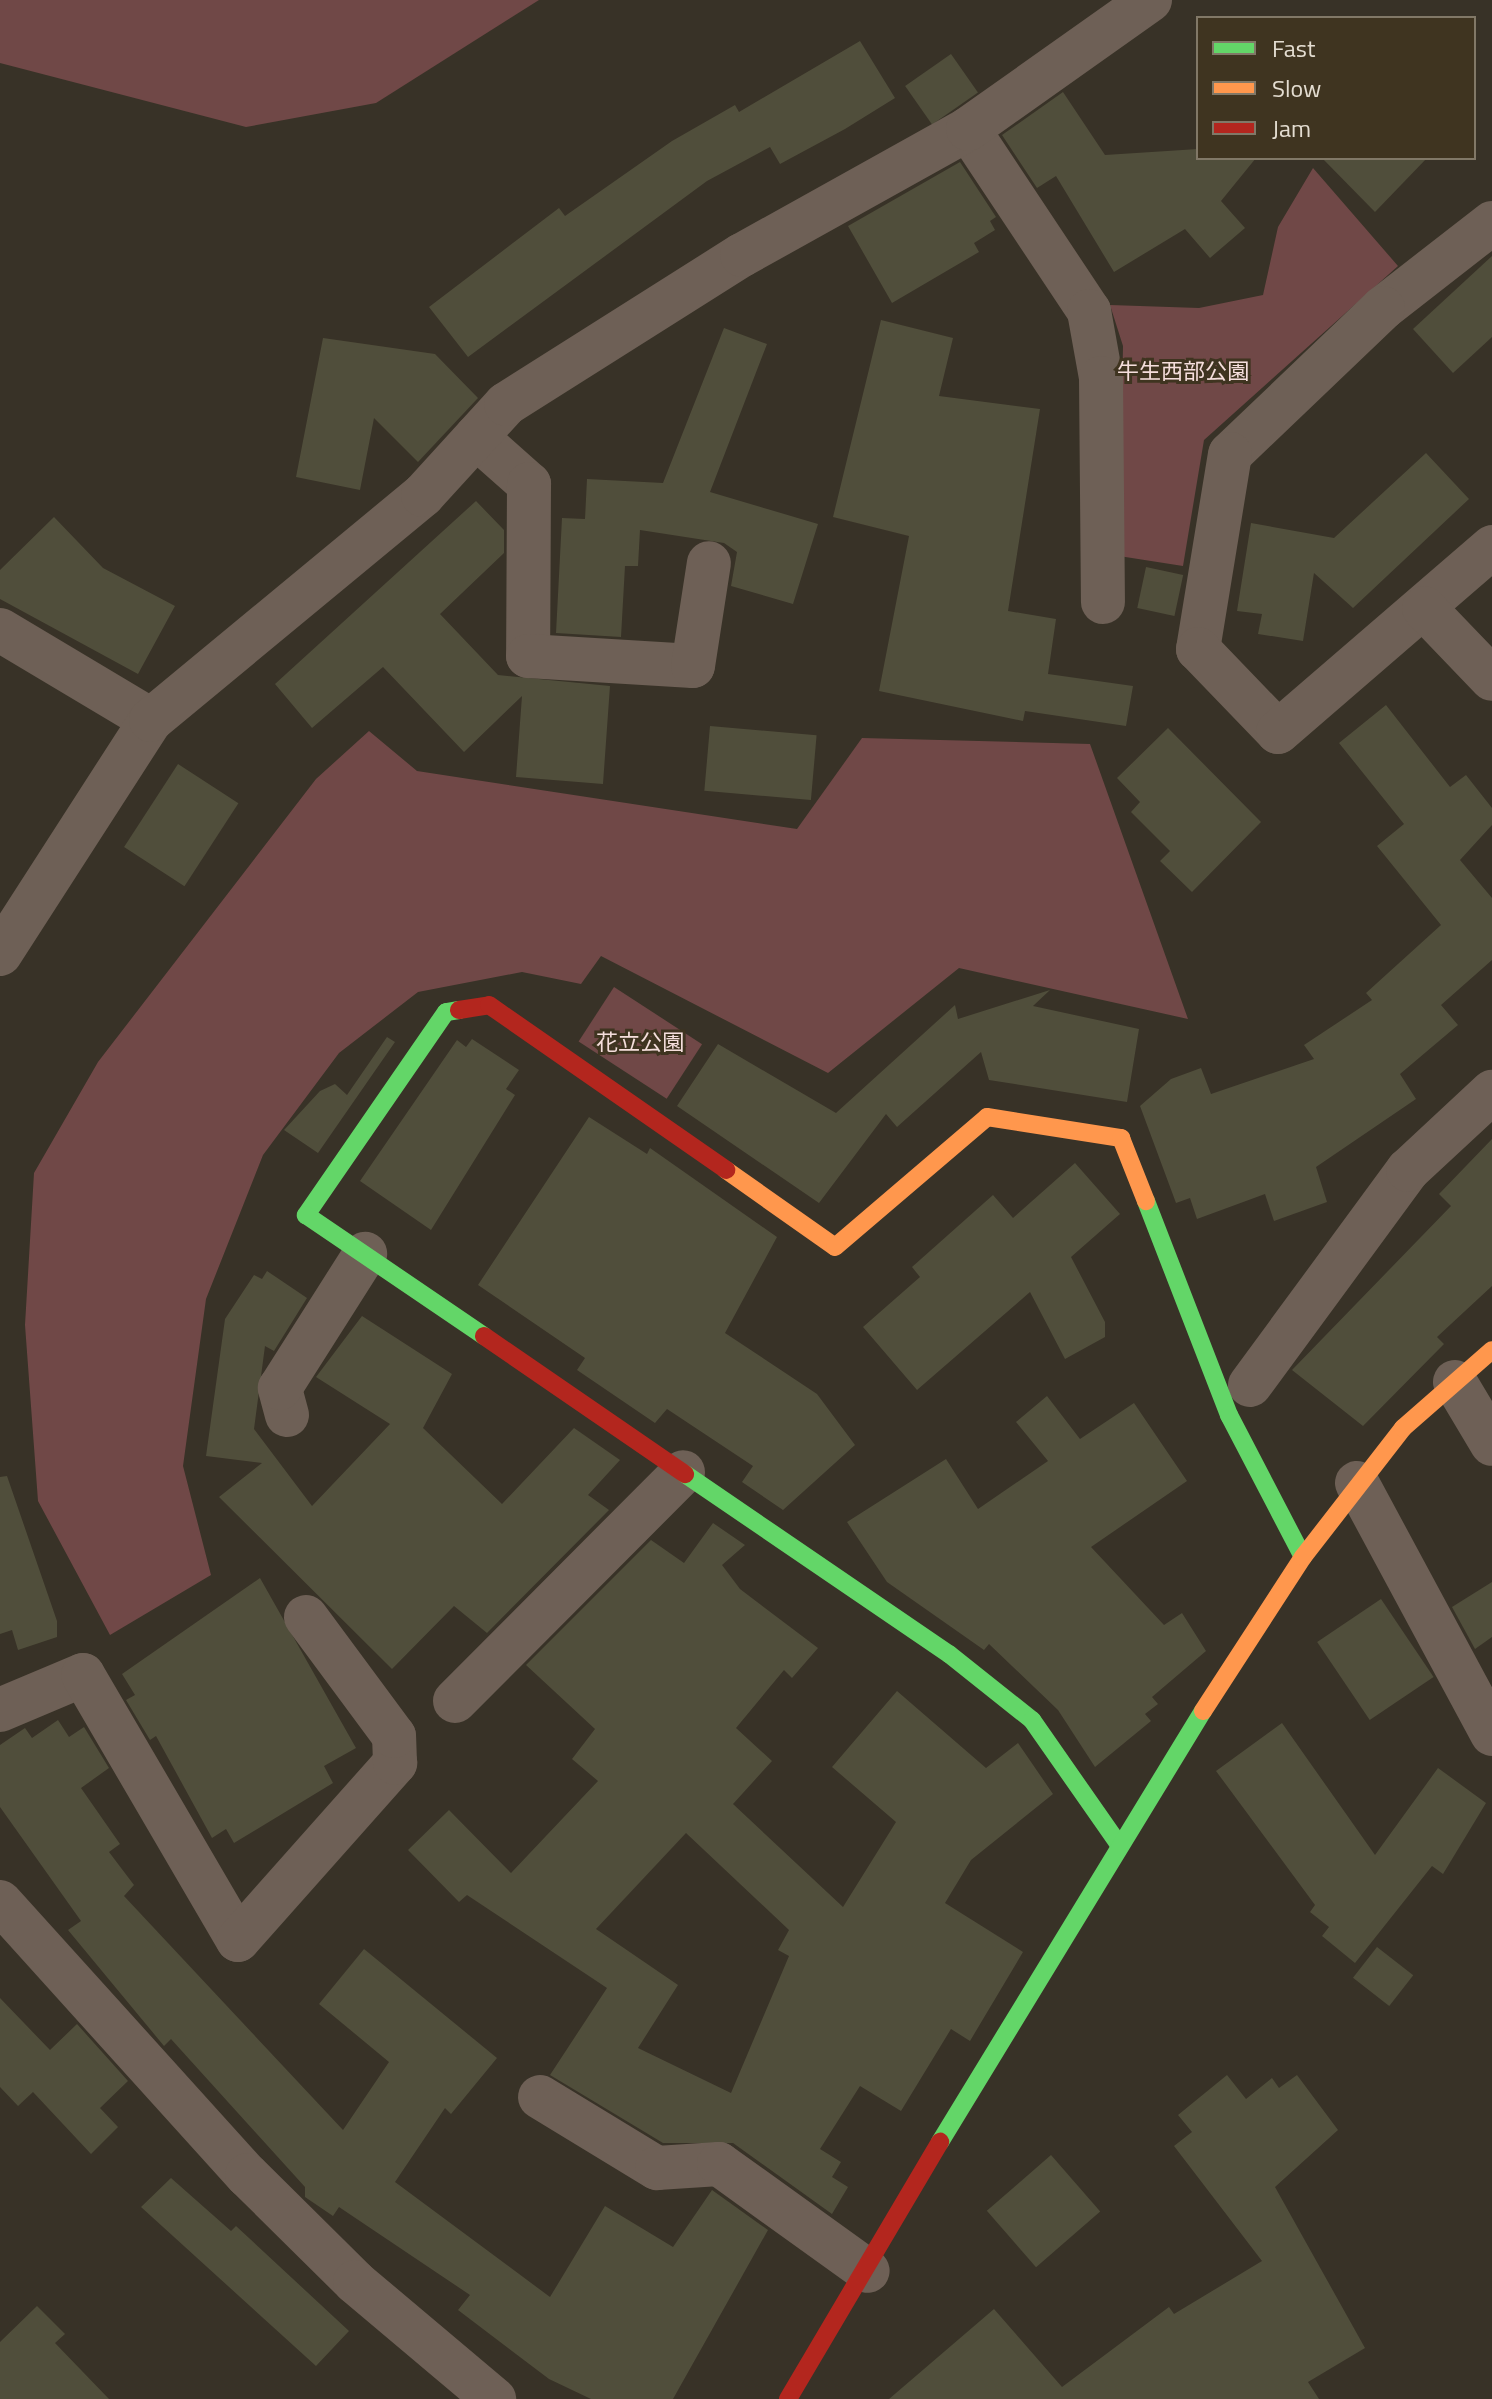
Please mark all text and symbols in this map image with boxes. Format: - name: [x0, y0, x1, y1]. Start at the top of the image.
- legend: [1196, 16, 1476, 160]
- text: Fast: [1272, 30, 1315, 66]
- text: Slow: [1272, 70, 1321, 106]
- text: Jam: [1272, 110, 1311, 146]
- park label: 牛生西部公園: [1117, 359, 1249, 385]
- park label: 花立公園: [596, 1030, 684, 1056]

